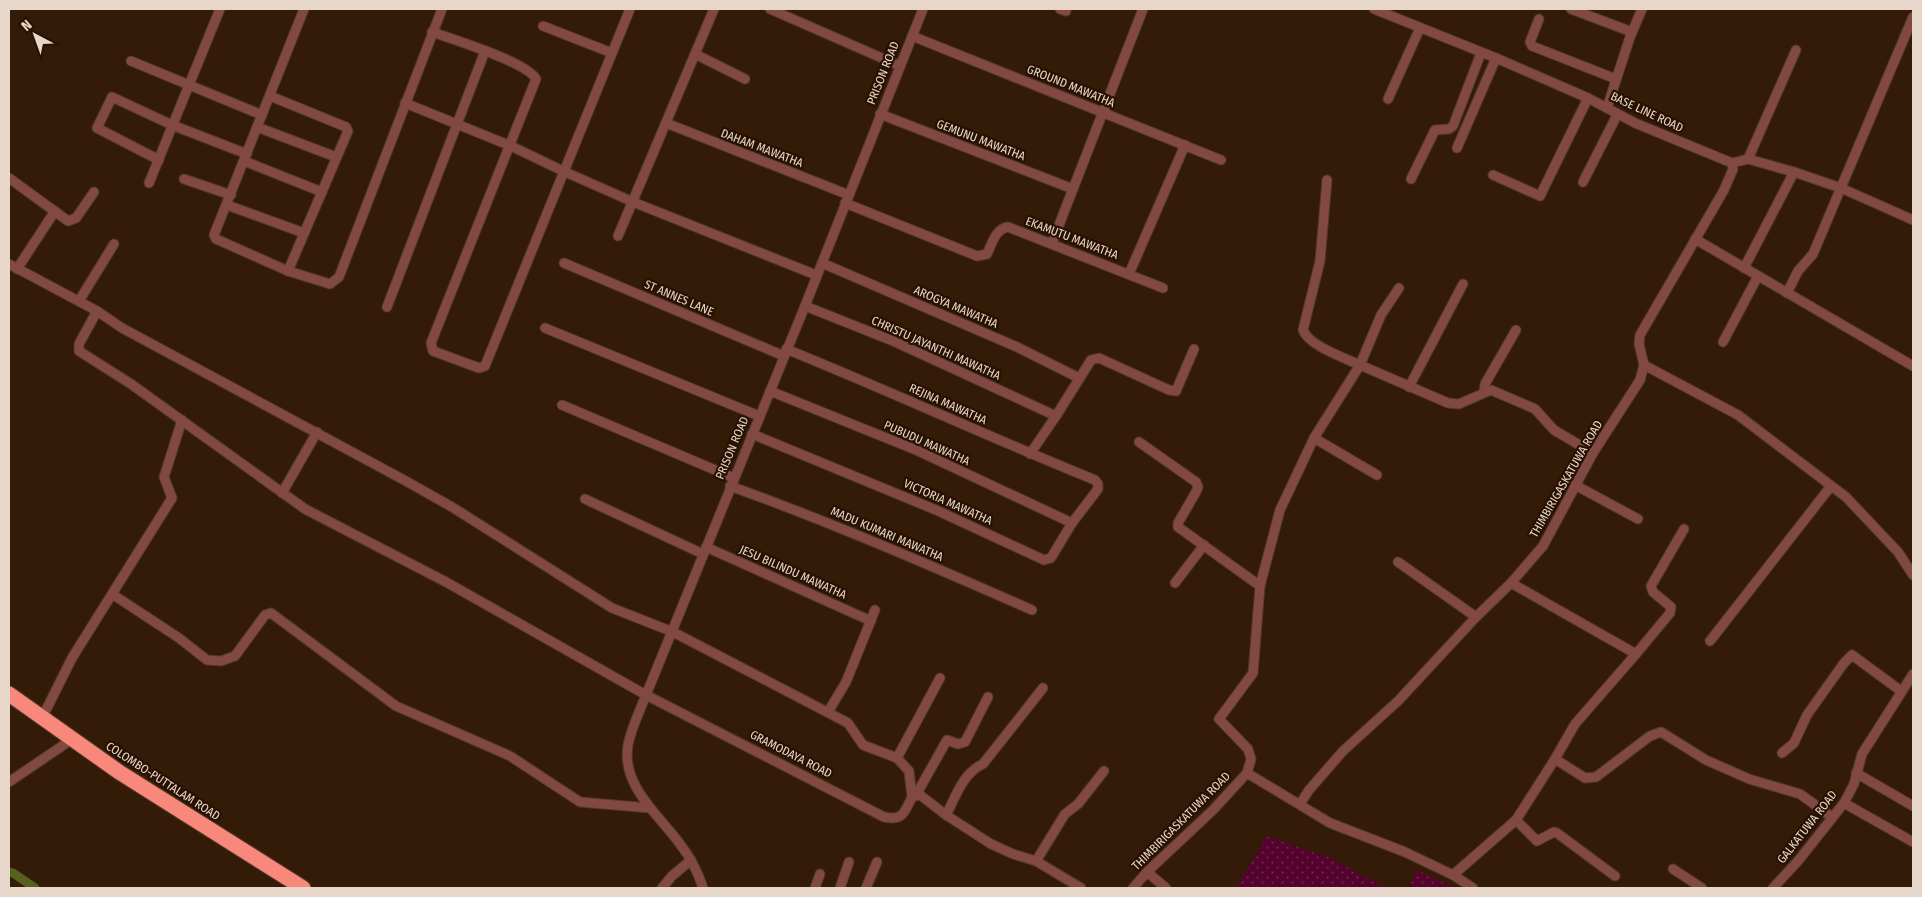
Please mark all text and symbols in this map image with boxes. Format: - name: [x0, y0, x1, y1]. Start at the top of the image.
- north arrow: [10, 10, 60, 60]
- text: N: [18, 16, 36, 35]
- street label: PRISON ROAD: [864, 39, 902, 107]
- street label: GROUND MAWATHA: [1025, 62, 1118, 110]
- street label: BASE LINE ROAD: [1608, 89, 1686, 135]
- street label: GEMUNU MAWATHA: [935, 117, 1028, 164]
- street label: DAHAM MAWATHA: [719, 126, 806, 170]
- street label: EKAMUTU MAWATHA: [1024, 214, 1121, 262]
- street label: ST ANNES LANE: [642, 277, 716, 319]
- street label: AROGYA MAWATHA: [912, 283, 1001, 331]
- street label: CHRISTU JAYANTHI MAWATHA: [869, 313, 1003, 383]
- street label: REJINA MAWATHA: [907, 381, 990, 428]
- street label: PRISON ROAD: [713, 415, 751, 481]
- street label: PUBUDU MAWATHA: [882, 418, 973, 468]
- street label: THIMBIRIGASKATUWA ROAD: [1527, 418, 1605, 540]
- street label: VICTORIA MAWATHA: [902, 476, 995, 528]
- street label: MADU KUMARI MAWATHA: [829, 504, 946, 564]
- street label: JESU BILINDU MAWATHA: [737, 542, 849, 602]
- street label: GRAMODAYA ROAD: [748, 727, 834, 781]
- street label: COLOMBO-PUTTALAM ROAD: [103, 739, 223, 823]
- street label: THIMBIRIGASKATUWA ROAD: [1129, 769, 1233, 873]
- street label: GALKATUWA ROAD: [1774, 788, 1840, 866]

